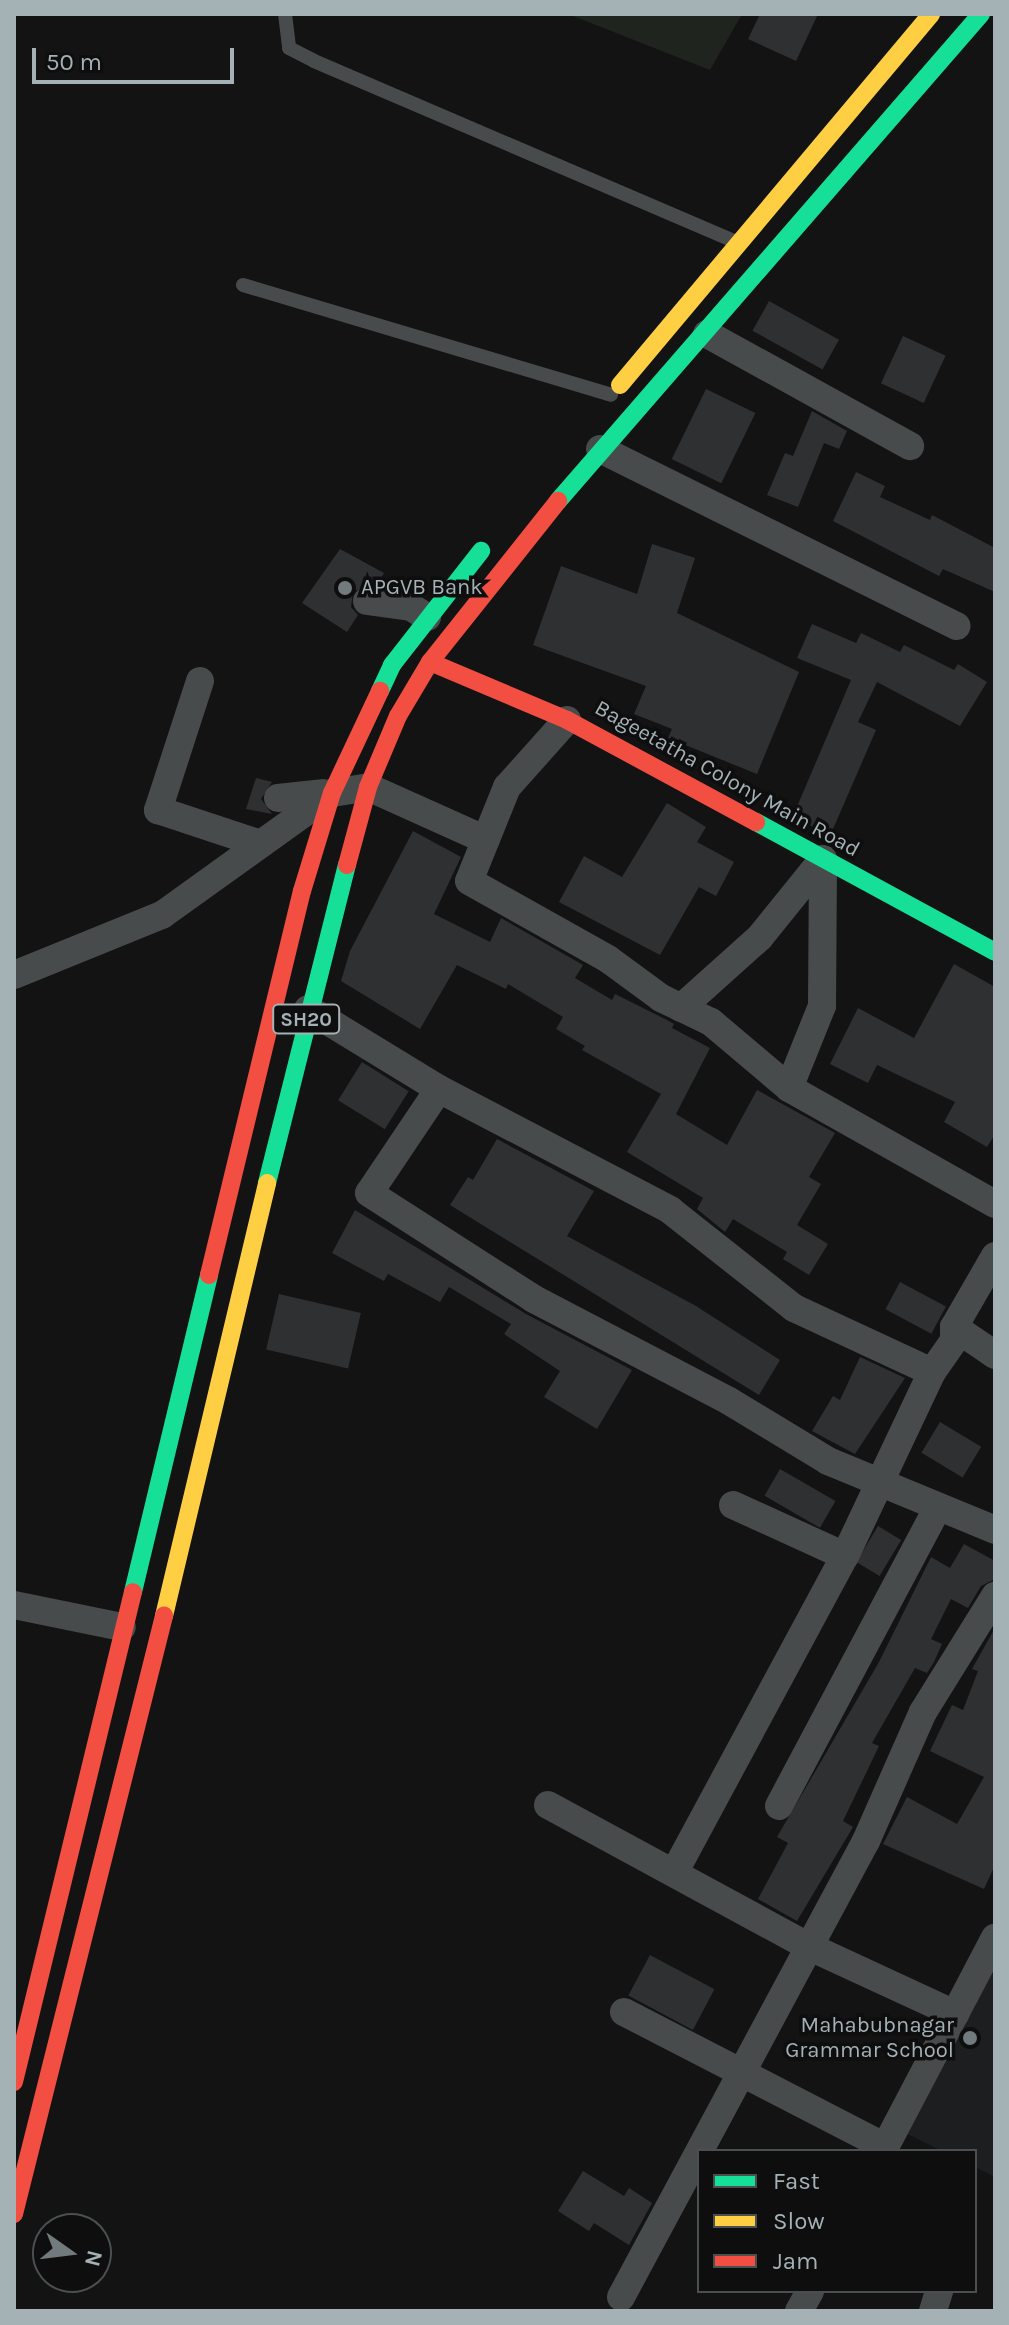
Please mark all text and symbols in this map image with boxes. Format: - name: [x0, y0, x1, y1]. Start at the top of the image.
- scale bar: [36, 32, 238, 82]
- text: 50 m: [46, 48, 102, 76]
- place label: APGVB Bank: [361, 575, 483, 601]
- marker: APGVB Bank: [336, 579, 354, 597]
- street label: Bageetatha Colony Main Road: [590, 695, 864, 863]
- road number: SH20: [272, 1003, 340, 1035]
- place label: Mahabubnagar Grammar School: [785, 2012, 954, 2064]
- marker: Mahabubnagar Grammar School: [961, 2029, 979, 2047]
- legend: [697, 2149, 977, 2293]
- text: Fast: [773, 2167, 820, 2195]
- text: Slow: [773, 2207, 825, 2235]
- north arrow: [32, 2213, 112, 2293]
- text: Jam: [773, 2247, 818, 2275]
- text: N: [79, 2248, 108, 2269]

